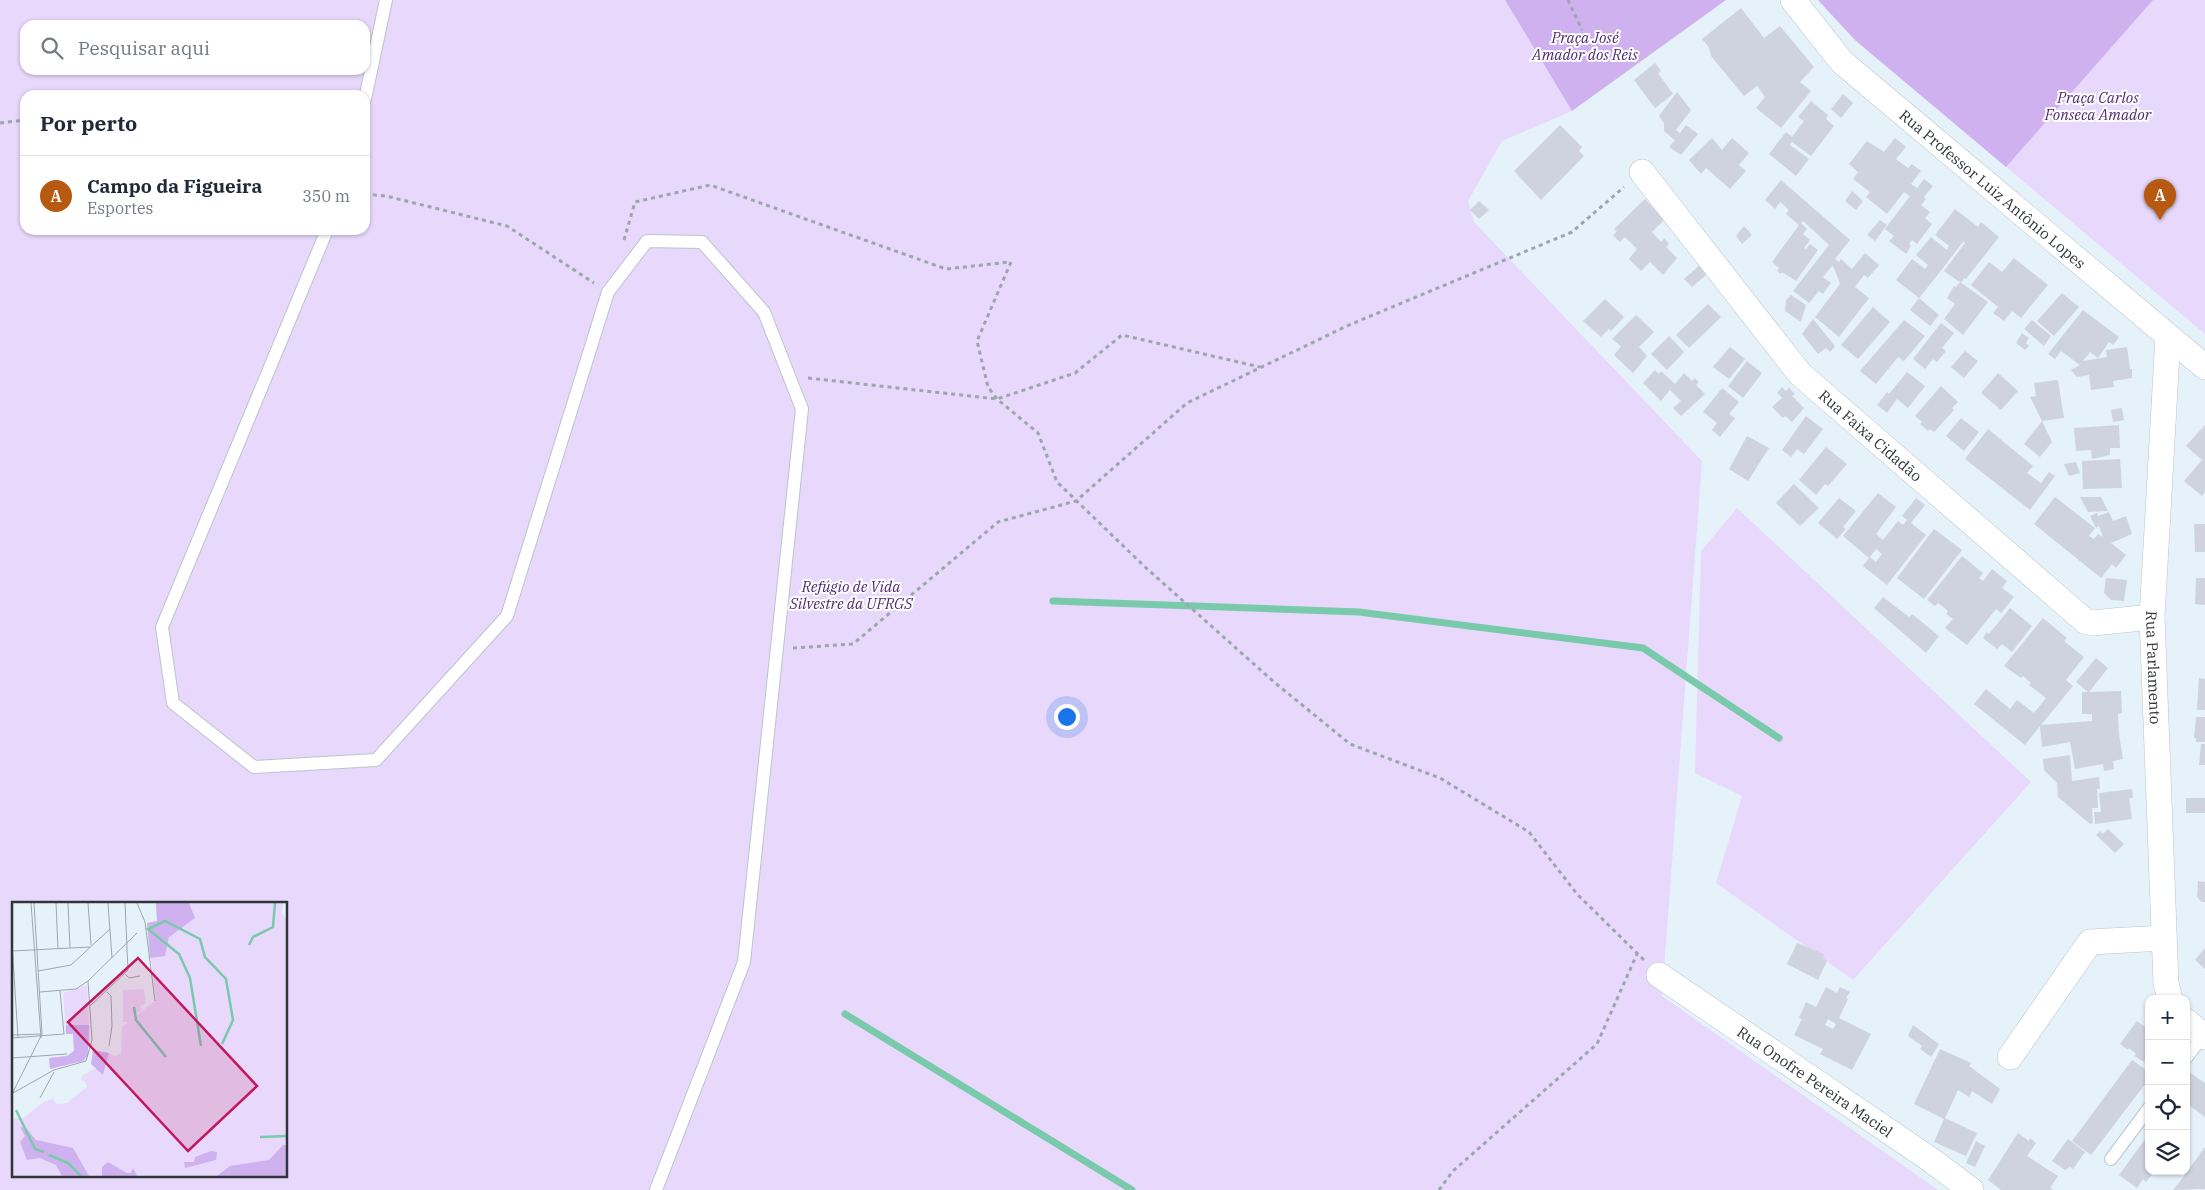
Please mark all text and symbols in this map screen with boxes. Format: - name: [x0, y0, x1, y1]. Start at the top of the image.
- search box: [20, 20, 370, 75]
- park label: Praça José Amador dos Reis: [1531, 28, 1638, 64]
- icon: search: [38, 34, 66, 62]
- text: Pesquisar aqui: [78, 36, 210, 60]
- park label: Praça Carlos Fonseca Amador: [2044, 88, 2152, 124]
- street label: Rua Professor Luiz Antônio Lopes: [1896, 105, 2090, 272]
- text: Por perto: [40, 109, 137, 137]
- text: Campo da Figueira: [87, 174, 262, 198]
- pin: A: [2144, 179, 2176, 220]
- text: A: [50, 186, 62, 206]
- text: 350 m: [302, 186, 350, 206]
- text: Esportes: [87, 198, 153, 218]
- street label: Rua Faixa Cidadão: [1815, 385, 1926, 485]
- park label: Refúgio de Vida Silvestre da UFRGS: [788, 577, 913, 613]
- street label: Rua Parlamento: [2142, 610, 2166, 725]
- your location: [1054, 704, 1080, 730]
- inset map: [12, 902, 288, 1178]
- map controls: [2145, 995, 2190, 1175]
- button: +: [2145, 995, 2190, 1040]
- street label: Rua Onofre Pereira Maciel: [1734, 1022, 1897, 1141]
- button: −: [2145, 1040, 2190, 1085]
- button: locate: [2145, 1085, 2190, 1130]
- button: layers: [2145, 1130, 2190, 1175]

